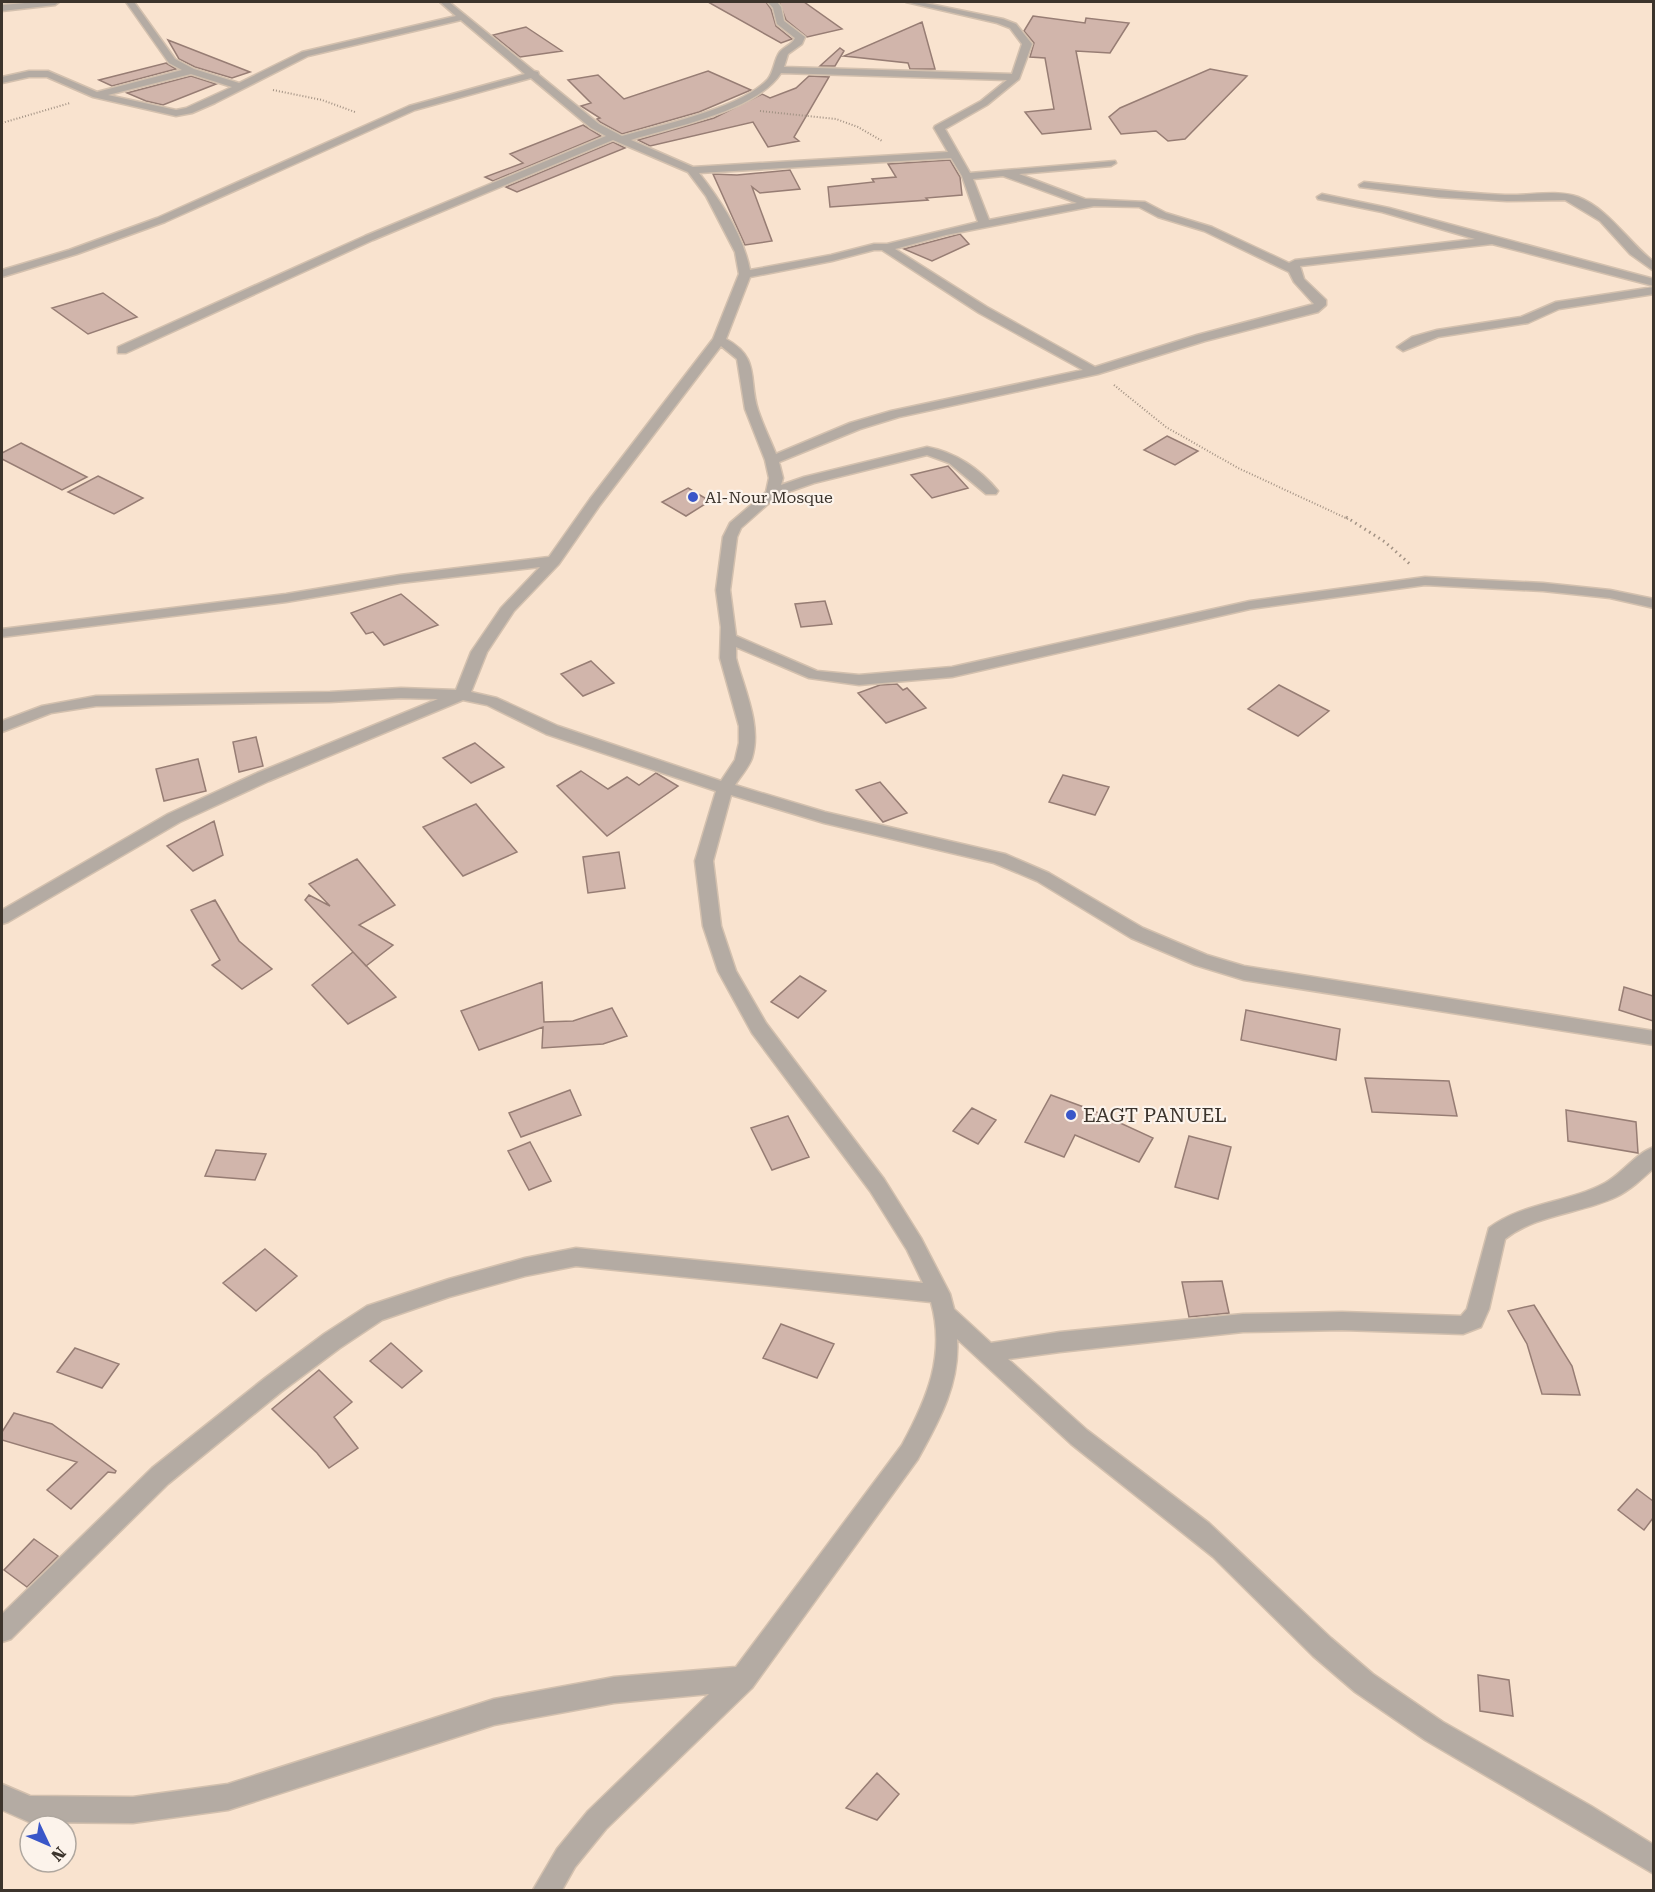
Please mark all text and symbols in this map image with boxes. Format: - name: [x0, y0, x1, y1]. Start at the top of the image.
- place label: Al-Nour Mosque: [705, 488, 833, 507]
- marker: Al-Nour Mosque: [686, 490, 700, 504]
- place label: EAGT PANUEL: [1083, 1103, 1227, 1127]
- marker: EAGT PANUEL: [1064, 1108, 1078, 1122]
- north arrow: [18, 1814, 78, 1874]
- text: N: [47, 1843, 70, 1865]

